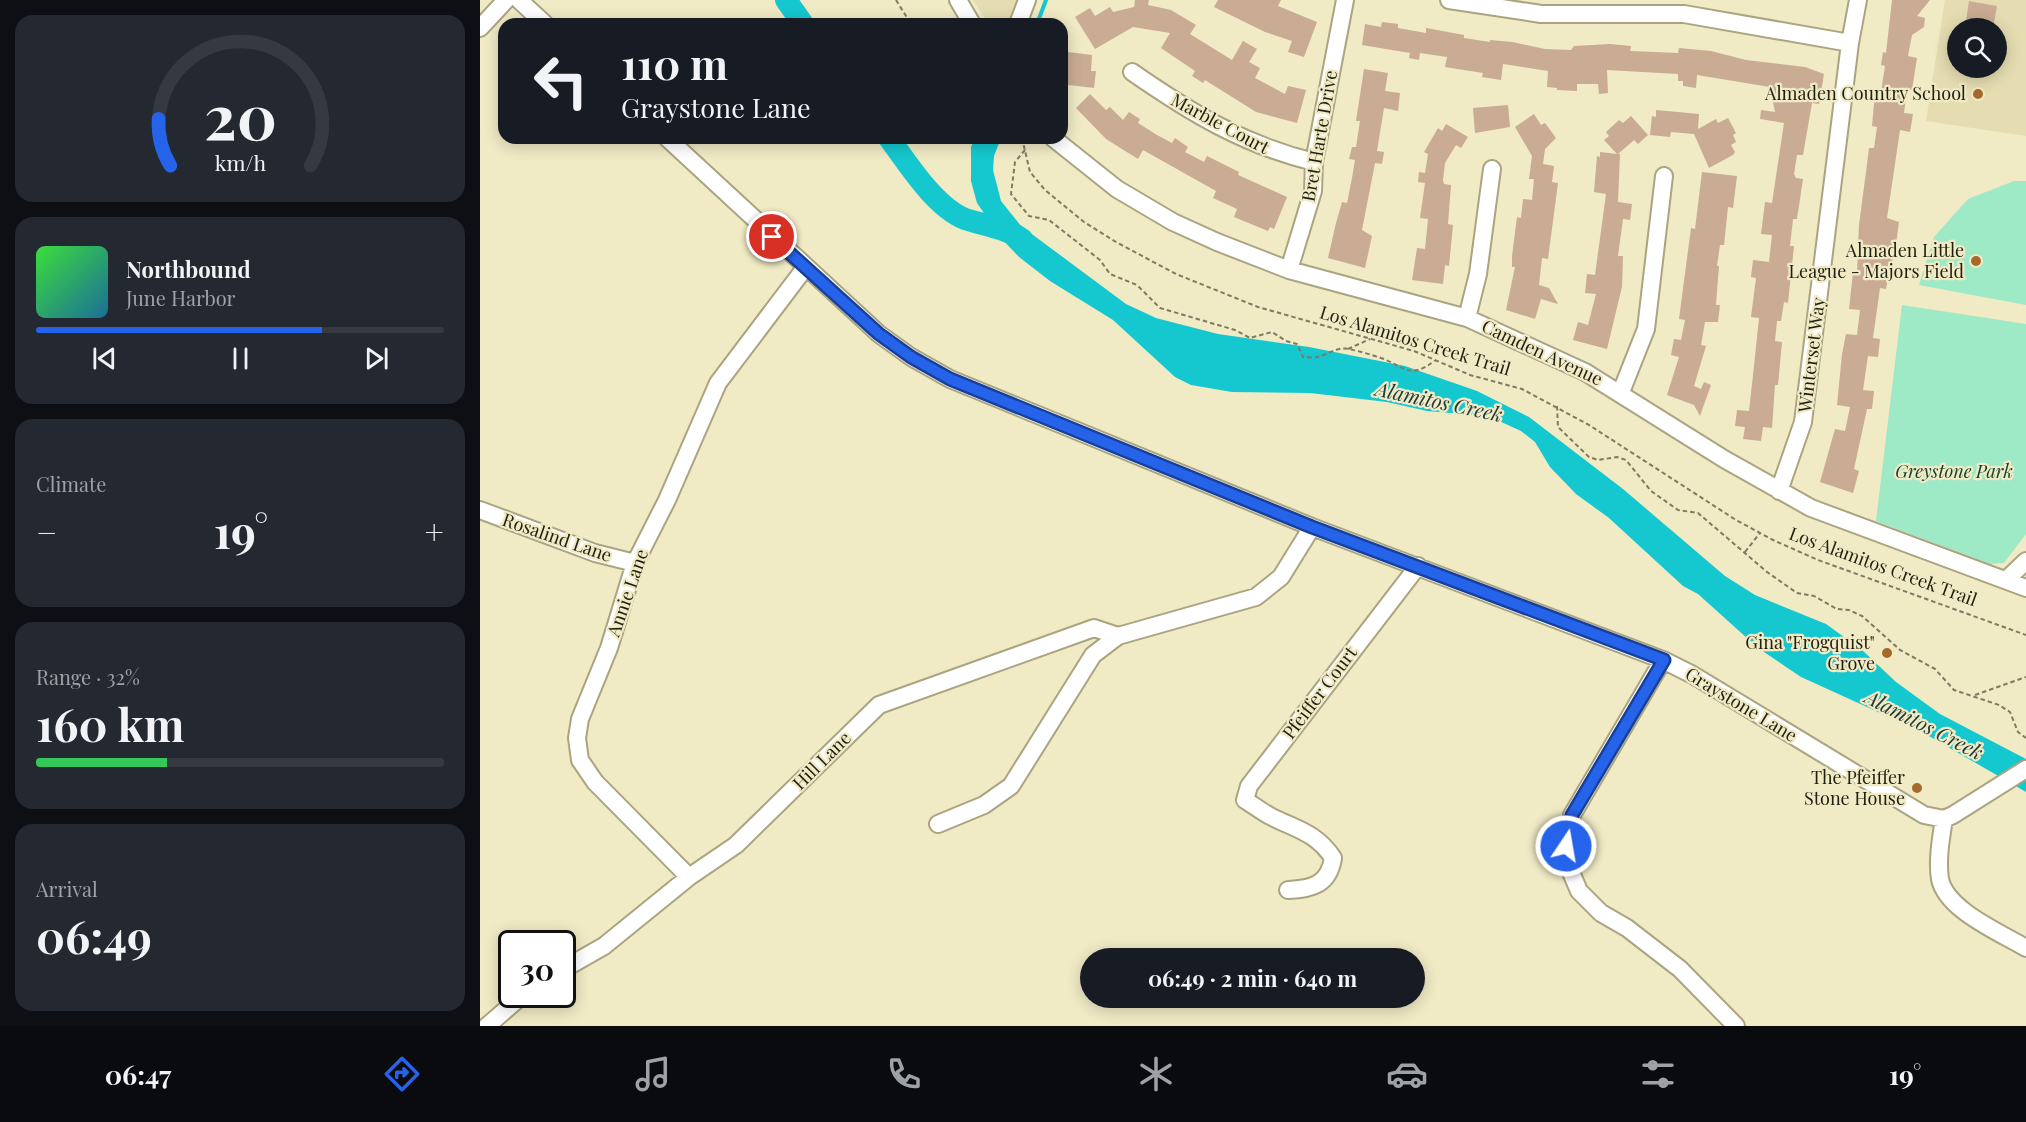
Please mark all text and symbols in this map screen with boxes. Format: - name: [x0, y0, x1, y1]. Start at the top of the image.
- map controls: [1947, 18, 2007, 78]
- button: search: [1947, 18, 2007, 78]
- text: 110 m: [621, 35, 728, 91]
- icon: left: [522, 42, 600, 120]
- street label: Bret Harte Drive: [1296, 68, 1342, 203]
- text: 20: [204, 72, 276, 156]
- place label: Almaden Country School: [1764, 81, 1966, 105]
- street label: Marble Court: [1167, 87, 1274, 159]
- marker: Almaden Country School: [1971, 87, 1985, 101]
- text: Graystone Lane: [621, 89, 811, 125]
- text: km/h: [214, 148, 266, 176]
- pin: [746, 211, 797, 262]
- icon: arrive: [755, 220, 788, 253]
- place label: Almaden Little League - Majors Field: [1789, 238, 1965, 283]
- text: Northbound: [126, 254, 251, 284]
- marker: Almaden Little League - Majors Field: [1969, 254, 1983, 268]
- text: June Harbor: [126, 284, 236, 311]
- street label: Winterset Way: [1792, 296, 1830, 415]
- street label: Los Alamitos Creek Trail: [1317, 300, 1514, 381]
- street label: Camden Avenue: [1478, 314, 1607, 391]
- icon: previous: [88, 342, 121, 375]
- icon: pause: [224, 342, 257, 375]
- icon: next: [360, 342, 393, 375]
- water label: Alamitos Creek: [1371, 374, 1505, 427]
- park label: Greystone Park: [1895, 459, 2013, 483]
- text: Climate: [36, 470, 106, 497]
- text: 19°: [214, 500, 268, 560]
- street label: Rosalind Lane: [499, 507, 615, 567]
- text: −: [36, 509, 57, 553]
- text: +: [425, 509, 444, 553]
- street label: Los Alamitos Creek Trail: [1786, 521, 1981, 611]
- street label: Annie Lane: [601, 546, 653, 641]
- place label: Gina "Frogquist" Grove: [1745, 630, 1875, 675]
- street label: Pfeiffer Court: [1276, 641, 1362, 744]
- marker: Gina "Frogquist" Grove: [1880, 646, 1894, 660]
- street label: Graystone Lane: [1681, 661, 1802, 747]
- text: Range · 32%: [36, 663, 140, 690]
- water label: Alamitos Creek: [1859, 681, 1988, 765]
- text: 160 km: [36, 693, 185, 753]
- street label: Hill Lane: [787, 726, 856, 795]
- place label: The Pfeiffer Stone House: [1804, 765, 1905, 810]
- marker: The Pfeiffer Stone House: [1910, 781, 1924, 795]
- position arrow: [1534, 814, 1598, 878]
- text: Arrival: [36, 875, 98, 902]
- text: 06:49: [36, 905, 152, 965]
- speed limit sign: 30: [498, 930, 576, 1008]
- text: 06:49 · 2 min · 640 m: [1148, 963, 1357, 993]
- icon: directions: [381, 1053, 423, 1095]
- icon: music: [632, 1053, 674, 1095]
- icon: phone: [883, 1053, 925, 1095]
- icon: climate: [1135, 1053, 1177, 1095]
- icon: car: [1386, 1053, 1428, 1095]
- icon: filters: [1637, 1053, 1679, 1095]
- text: 06:47: [105, 1056, 171, 1092]
- text: 19°: [1889, 1056, 1921, 1092]

